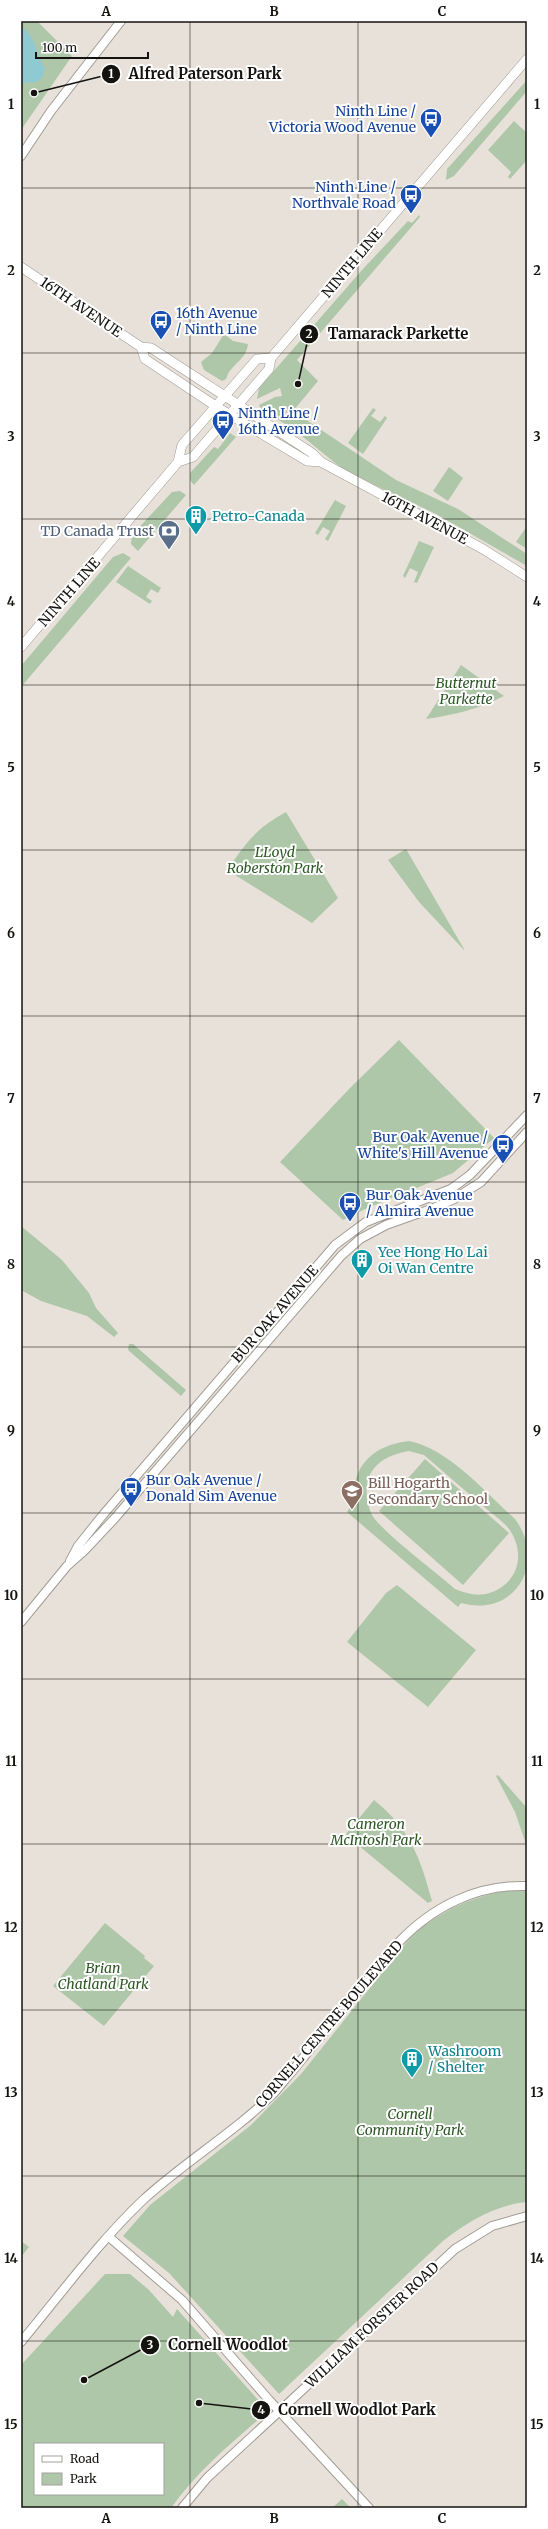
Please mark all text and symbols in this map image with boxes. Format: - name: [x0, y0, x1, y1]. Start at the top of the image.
- text: A: [100, 3, 111, 20]
- text: B: [269, 3, 279, 20]
- text: C: [438, 3, 447, 20]
- scale bar: [36, 34, 148, 60]
- text: 100 m: [42, 40, 77, 55]
- callout: Alfred Paterson Park: [101, 61, 290, 88]
- text: Alfred Paterson Park: [128, 64, 282, 83]
- text: 1: [108, 66, 114, 81]
- text: 1: [8, 96, 14, 113]
- text: 1: [534, 96, 540, 113]
- place label: Ninth Line / Victoria Wood Avenue: [268, 102, 416, 136]
- bus stop icon: Ninth Line / Victoria Wood Avenue: [418, 106, 444, 139]
- place label: Ninth Line / Northvale Road: [292, 178, 397, 212]
- bus stop icon: Ninth Line / Northvale Road: [398, 182, 424, 215]
- street label: NINTH LINE: [318, 224, 386, 301]
- text: 2: [7, 262, 15, 279]
- text: 2: [533, 262, 541, 279]
- street label: 16TH AVENUE: [36, 273, 126, 341]
- place label: 16th Avenue / Ninth Line: [176, 304, 257, 338]
- bus stop icon: 16th Avenue / Ninth Line: [148, 308, 174, 341]
- callout: Tamarack Parkette: [299, 321, 476, 348]
- text: Tamarack Parkette: [328, 324, 468, 343]
- text: 2: [305, 326, 313, 341]
- place label: Ninth Line / 16th Avenue: [238, 404, 319, 438]
- bus stop icon: Ninth Line / 16th Avenue: [210, 408, 236, 441]
- text: 3: [7, 428, 15, 445]
- text: 3: [533, 428, 541, 445]
- street label: 16TH AVENUE: [379, 488, 471, 548]
- building icon: Petro-Canada: [183, 503, 209, 536]
- place label: Petro-Canada: [212, 507, 305, 525]
- bank icon: TD Canada Trust: [156, 518, 182, 551]
- place label: TD Canada Trust: [40, 522, 155, 540]
- street label: NINTH LINE: [34, 554, 104, 630]
- text: 4: [7, 593, 16, 610]
- text: 4: [533, 593, 542, 610]
- park label: Butternut Parkette: [436, 674, 497, 708]
- text: 5: [7, 759, 15, 776]
- text: 5: [533, 759, 541, 776]
- park label: LLoyd Roberston Park: [227, 843, 324, 877]
- text: 6: [7, 925, 15, 942]
- text: 6: [533, 925, 541, 942]
- text: 7: [7, 1090, 15, 1107]
- text: 7: [533, 1090, 541, 1107]
- place label: Bur Oak Avenue / White's Hill Avenue: [357, 1128, 488, 1162]
- bus stop icon: Bur Oak Avenue / White's Hill Avenue: [490, 1132, 516, 1165]
- place label: Bur Oak Avenue / Almira Avenue: [366, 1186, 474, 1220]
- bus stop icon: Bur Oak Avenue / Almira Avenue: [337, 1190, 363, 1223]
- place label: Yee Hong Ho Lai Oi Wan Centre: [377, 1243, 488, 1277]
- building icon: Yee Hong Ho Lai Oi Wan Centre: [349, 1247, 375, 1280]
- text: 8: [7, 1256, 15, 1273]
- text: 8: [533, 1256, 541, 1273]
- street label: BUR OAK AVENUE: [228, 1262, 322, 1366]
- text: 9: [7, 1422, 15, 1439]
- text: 9: [533, 1422, 541, 1439]
- place label: Bur Oak Avenue / Donald Sim Avenue: [146, 1471, 277, 1505]
- place label: Bill Hogarth Secondary School: [368, 1474, 489, 1508]
- bus stop icon: Bur Oak Avenue / Donald Sim Avenue: [118, 1475, 144, 1508]
- school or university icon: Bill Hogarth Secondary School: [339, 1478, 365, 1511]
- text: 10: [4, 1587, 18, 1604]
- text: 10: [530, 1587, 544, 1604]
- text: 11: [5, 1753, 17, 1770]
- text: 11: [531, 1753, 543, 1770]
- park label: Cameron McIntosh Park: [329, 1815, 422, 1849]
- text: 12: [4, 1919, 18, 1936]
- text: 12: [530, 1919, 544, 1936]
- street label: CORNELL CENTRE BOULEVARD: [251, 1936, 407, 2111]
- park label: Brian Chatland Park: [57, 1959, 149, 1993]
- place label: Washroom / Shelter: [427, 2042, 501, 2076]
- building icon: Washroom / Shelter: [399, 2046, 425, 2079]
- text: 13: [4, 2084, 18, 2101]
- text: 13: [530, 2084, 544, 2101]
- park label: Cornell Community Park: [356, 2105, 464, 2139]
- text: 14: [4, 2250, 19, 2267]
- text: 14: [530, 2250, 545, 2267]
- street label: WILLIAM FORSTER ROAD: [300, 2258, 443, 2393]
- callout: Cornell Woodlot: [140, 2331, 296, 2358]
- text: Cornell Woodlot: [168, 2335, 288, 2354]
- text: 3: [147, 2337, 154, 2352]
- callout: Cornell Woodlot Park: [251, 2397, 444, 2424]
- text: Cornell Woodlot Park: [278, 2400, 436, 2419]
- text: 4: [257, 2402, 265, 2417]
- text: 15: [4, 2416, 18, 2433]
- text: 15: [530, 2416, 544, 2433]
- legend: [34, 2443, 164, 2495]
- text: Road: [70, 2451, 99, 2466]
- text: Park: [70, 2471, 97, 2486]
- text: A: [100, 2510, 111, 2527]
- text: B: [269, 2510, 279, 2527]
- text: C: [438, 2510, 447, 2527]

